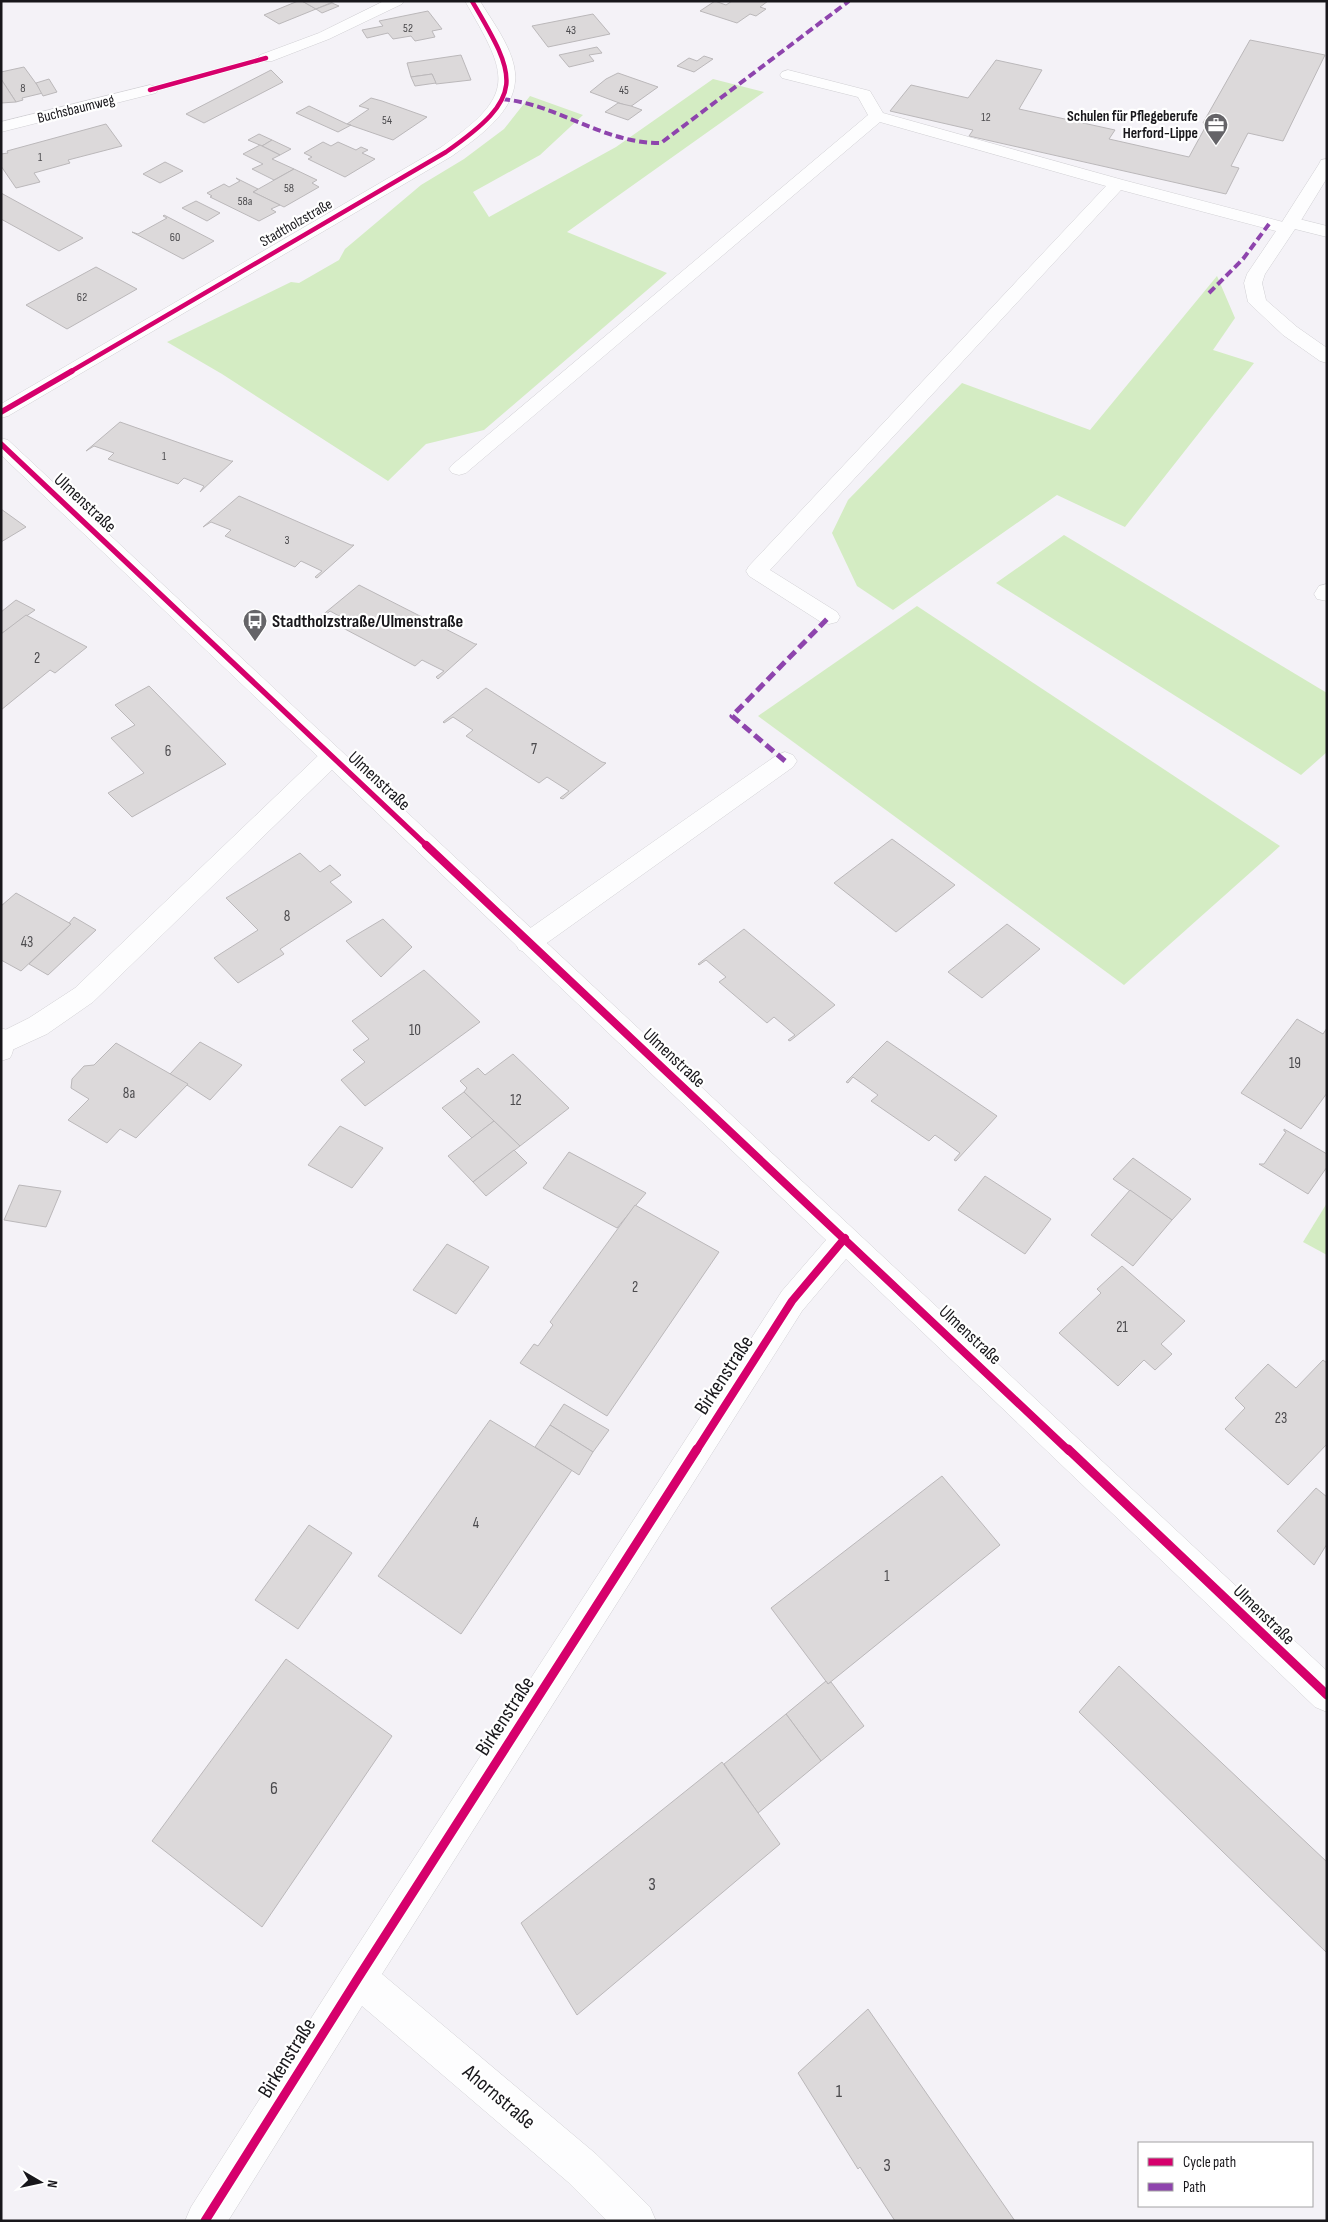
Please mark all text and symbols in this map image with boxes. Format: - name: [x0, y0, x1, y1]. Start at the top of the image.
- house number: 52: [403, 21, 413, 36]
- house number: 43: [566, 23, 576, 38]
- house number: 8: [20, 81, 26, 96]
- house number: 45: [619, 83, 629, 98]
- street label: Buchsbaumweg: [35, 90, 117, 128]
- place label: Schulen für Pflegeberufe Herford-Lippe: [1067, 107, 1198, 143]
- house number: 12: [981, 110, 991, 125]
- office icon: Schulen für Pflegeberufe Herford-Lippe: [1203, 112, 1229, 146]
- house number: 54: [382, 113, 392, 128]
- house number: 1: [38, 150, 43, 165]
- house number: 58: [284, 181, 294, 196]
- house number: 58a: [238, 194, 253, 209]
- street label: Stadtholzstraße: [256, 195, 336, 251]
- house number: 60: [170, 230, 180, 245]
- house number: 62: [77, 290, 87, 305]
- house number: 1: [162, 449, 167, 464]
- street label: Ulmenstraße: [50, 469, 120, 537]
- house number: 3: [284, 533, 290, 548]
- bus stop icon: Stadtholzstraße/Ulmenstraße: [242, 608, 268, 642]
- place label: Stadtholzstraße/Ulmenstraße: [272, 611, 463, 632]
- house number: 2: [34, 649, 40, 668]
- house number: 7: [531, 740, 537, 759]
- house number: 6: [165, 742, 171, 761]
- street label: Ulmenstraße: [344, 747, 414, 815]
- house number: 8: [284, 907, 290, 926]
- house number: 43: [21, 933, 33, 952]
- house number: 10: [409, 1021, 421, 1040]
- street label: Ulmenstraße: [639, 1024, 709, 1092]
- house number: 19: [1289, 1054, 1301, 1073]
- house number: 8a: [123, 1084, 135, 1103]
- house number: 12: [510, 1091, 522, 1110]
- house number: 2: [632, 1278, 638, 1297]
- street label: Ulmenstraße: [935, 1301, 1005, 1369]
- house number: 21: [1116, 1318, 1128, 1337]
- street label: Birkenstraße: [689, 1331, 759, 1419]
- house number: 23: [1275, 1409, 1287, 1428]
- house number: 4: [473, 1514, 479, 1533]
- house number: 1: [884, 1567, 890, 1586]
- street label: Ulmenstraße: [1229, 1581, 1299, 1649]
- street label: Birkenstraße: [470, 1672, 540, 1760]
- house number: 6: [270, 1778, 278, 1799]
- house number: 3: [648, 1874, 656, 1895]
- street label: Birkenstraße: [253, 2013, 321, 2103]
- street label: Ahornstraße: [457, 2059, 540, 2135]
- house number: 1: [836, 2081, 843, 2102]
- legend: [1138, 2142, 1313, 2207]
- text: Cycle path: [1183, 2153, 1236, 2172]
- house number: 3: [883, 2155, 891, 2176]
- north arrow: [15, 2157, 65, 2207]
- text: Path: [1183, 2178, 1206, 2197]
- text: N: [43, 2179, 61, 2189]

